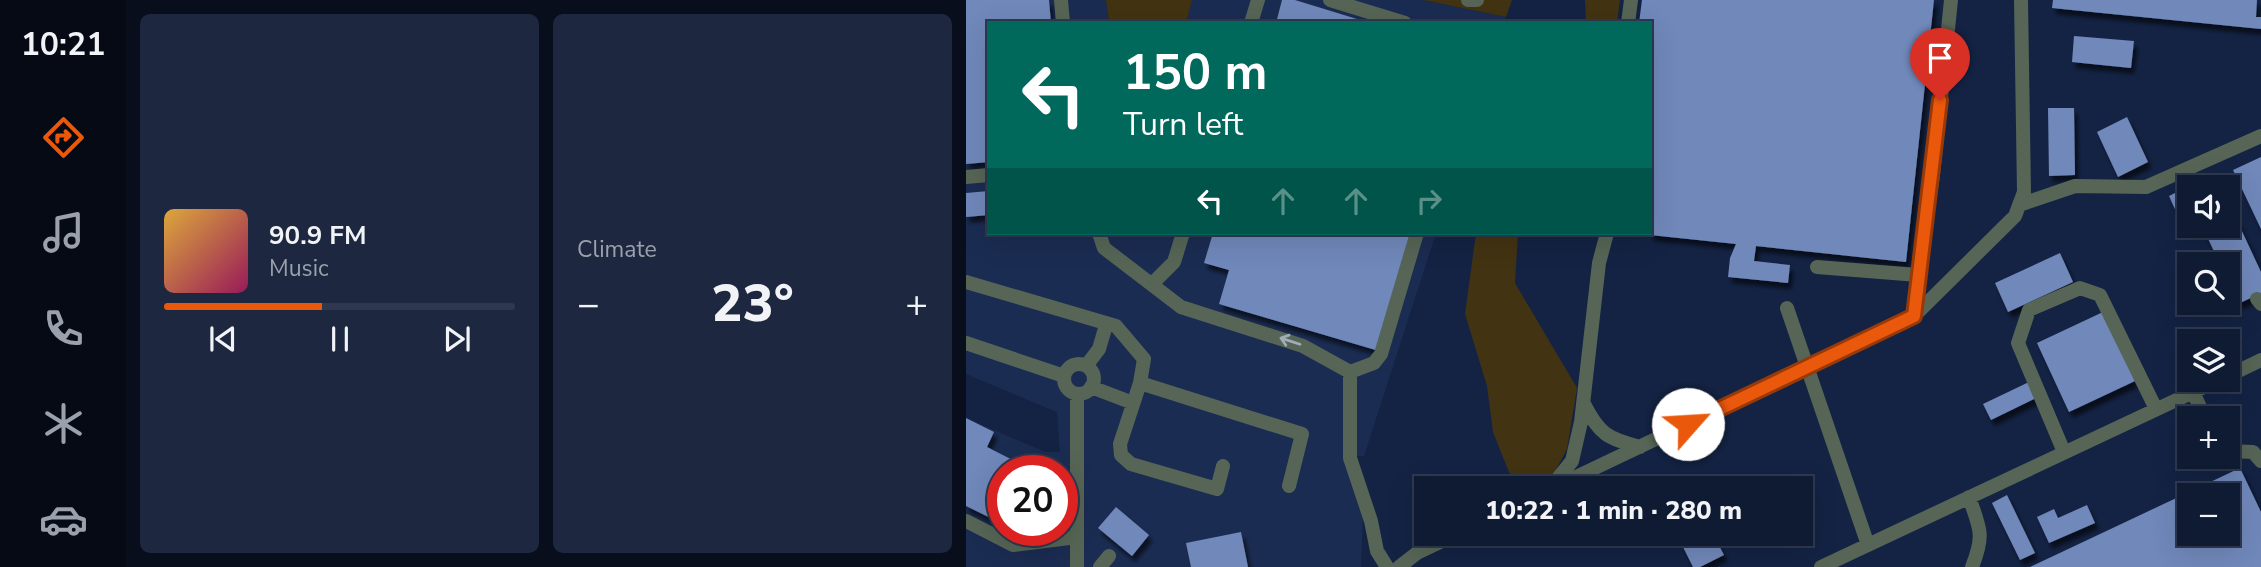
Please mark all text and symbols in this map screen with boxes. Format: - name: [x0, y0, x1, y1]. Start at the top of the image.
- text: 10:21: [21, 23, 105, 66]
- pin: [1910, 28, 1970, 100]
- text: 150 m: [1123, 39, 1267, 106]
- icon: arrive: [1921, 39, 1959, 77]
- icon: left: [1008, 49, 1099, 140]
- text: Turn left: [1123, 103, 1243, 146]
- icon: directions: [39, 113, 88, 162]
- map controls: [2177, 175, 2240, 546]
- button: sound: [2177, 175, 2240, 238]
- icon: left: [1191, 182, 1229, 220]
- icon: ahead: [1264, 182, 1302, 220]
- icon: ahead: [1337, 182, 1375, 220]
- icon: right: [1410, 182, 1448, 220]
- icon: music: [39, 208, 88, 257]
- text: 90.9 FM: [269, 218, 366, 253]
- text: Climate: [577, 234, 657, 265]
- button: search: [2177, 252, 2240, 315]
- text: Music: [269, 253, 329, 284]
- text: 23°: [711, 268, 794, 339]
- text: −: [577, 279, 600, 330]
- text: +: [905, 279, 928, 330]
- icon: phone: [39, 304, 88, 353]
- icon: previous: [204, 320, 242, 358]
- icon: pause: [321, 320, 359, 358]
- icon: next: [438, 320, 476, 358]
- button: layers: [2177, 329, 2240, 392]
- one-way arrow: [1279, 334, 1301, 347]
- position arrow: [1651, 387, 1725, 461]
- icon: climate: [39, 399, 88, 448]
- button: +: [2177, 406, 2240, 469]
- speed limit sign: 20: [987, 455, 1078, 546]
- button: −: [2177, 483, 2240, 546]
- text: 10:22 · 1 min · 280 m: [1485, 493, 1742, 528]
- icon: car: [39, 495, 88, 544]

